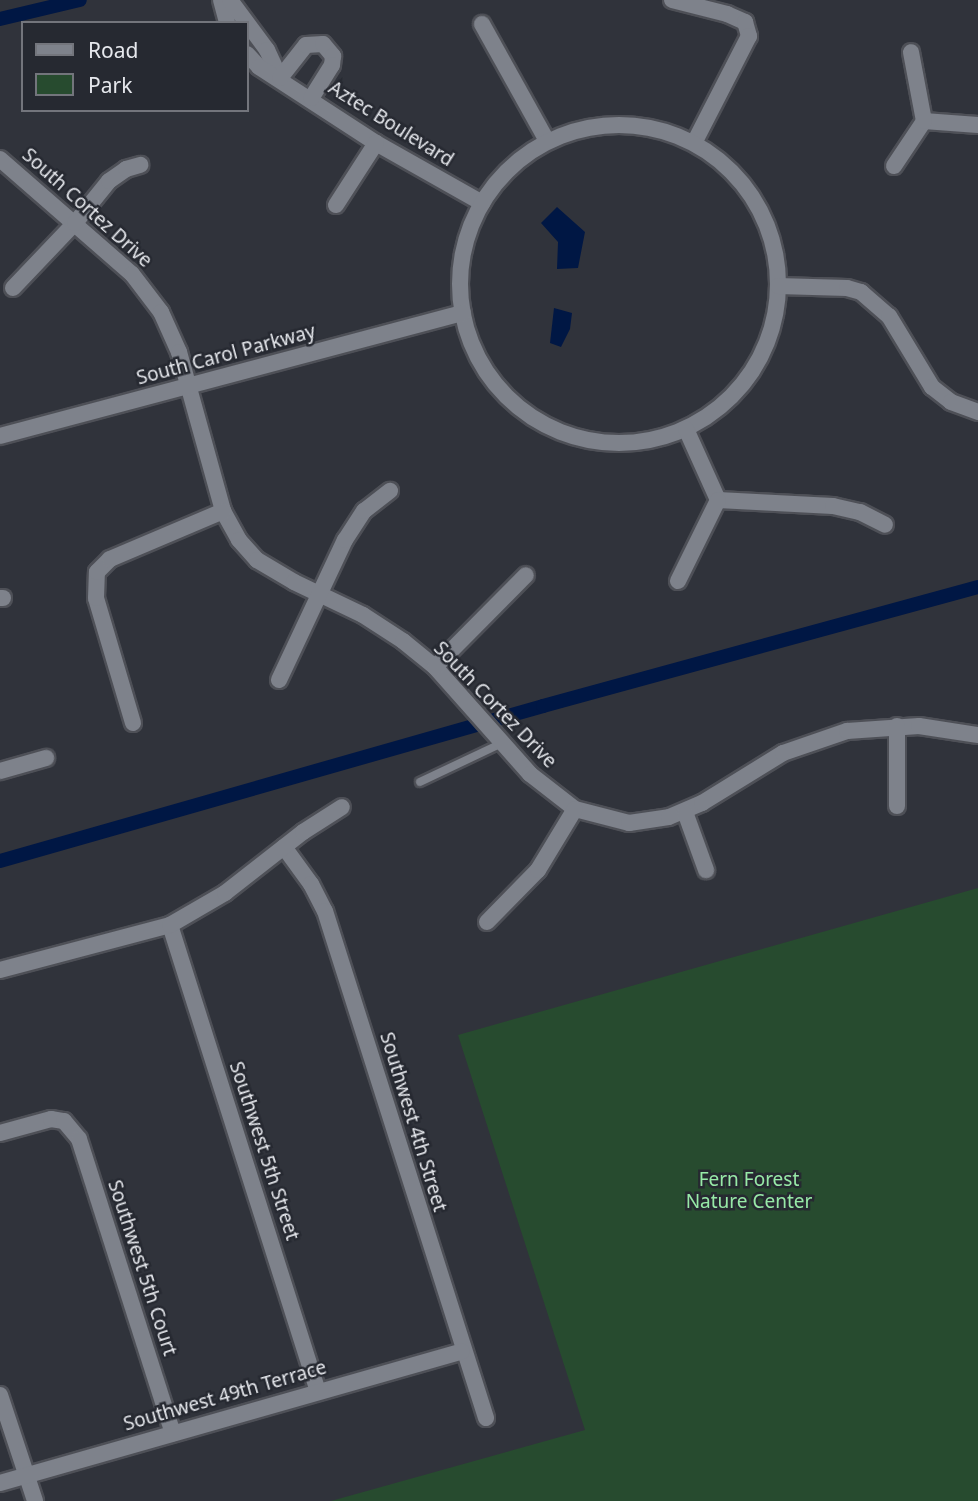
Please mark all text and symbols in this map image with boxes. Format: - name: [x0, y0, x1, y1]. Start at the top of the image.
- legend: [21, 21, 248, 112]
- text: Road: [88, 36, 138, 64]
- text: Park: [88, 71, 132, 99]
- street label: Aztec Boulevard: [324, 76, 458, 172]
- street label: South Cortez Drive: [17, 144, 157, 272]
- street label: South Carol Parkway: [134, 320, 318, 390]
- street label: South Cortez Drive: [429, 637, 561, 773]
- street label: Southwest 4th Street: [375, 1030, 451, 1214]
- street label: Southwest 5th Street: [224, 1059, 304, 1243]
- park label: Fern Forest Nature Center: [686, 1169, 812, 1213]
- street label: Southwest 5th Court: [103, 1177, 181, 1359]
- street label: Southwest 49th Terrace: [121, 1356, 329, 1436]

